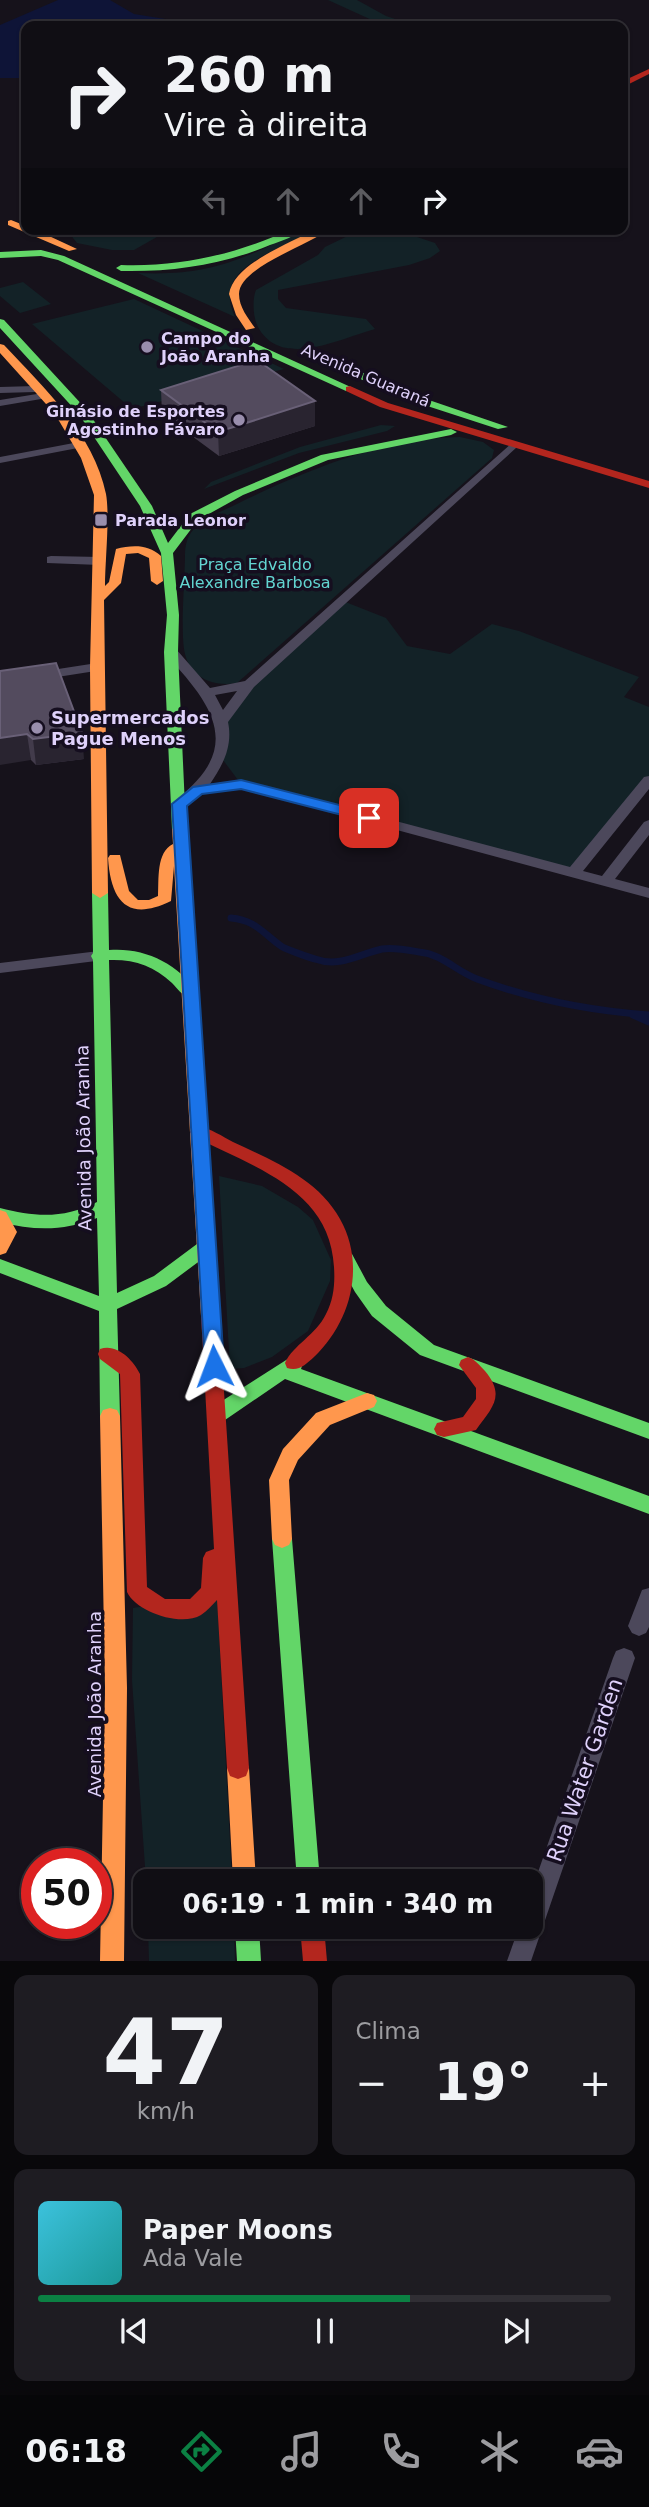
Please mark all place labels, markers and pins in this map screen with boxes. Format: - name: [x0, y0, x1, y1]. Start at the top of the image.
- place label: Campo do João Aranha: [160, 329, 270, 366]
- marker: Campo do João Aranha: [139, 339, 155, 355]
- place label: Ginásio de Esportes Agostinho Fávaro: [46, 402, 225, 439]
- marker: Ginásio de Esportes Agostinho Fávaro: [231, 412, 247, 428]
- place label: Parada Leonor: [115, 511, 246, 530]
- marker: Parada Leonor: [93, 512, 109, 528]
- place label: Supermercados Pague Menos: [51, 707, 209, 749]
- marker: Supermercados Pague Menos: [29, 720, 45, 736]
- pin: [339, 788, 399, 848]

